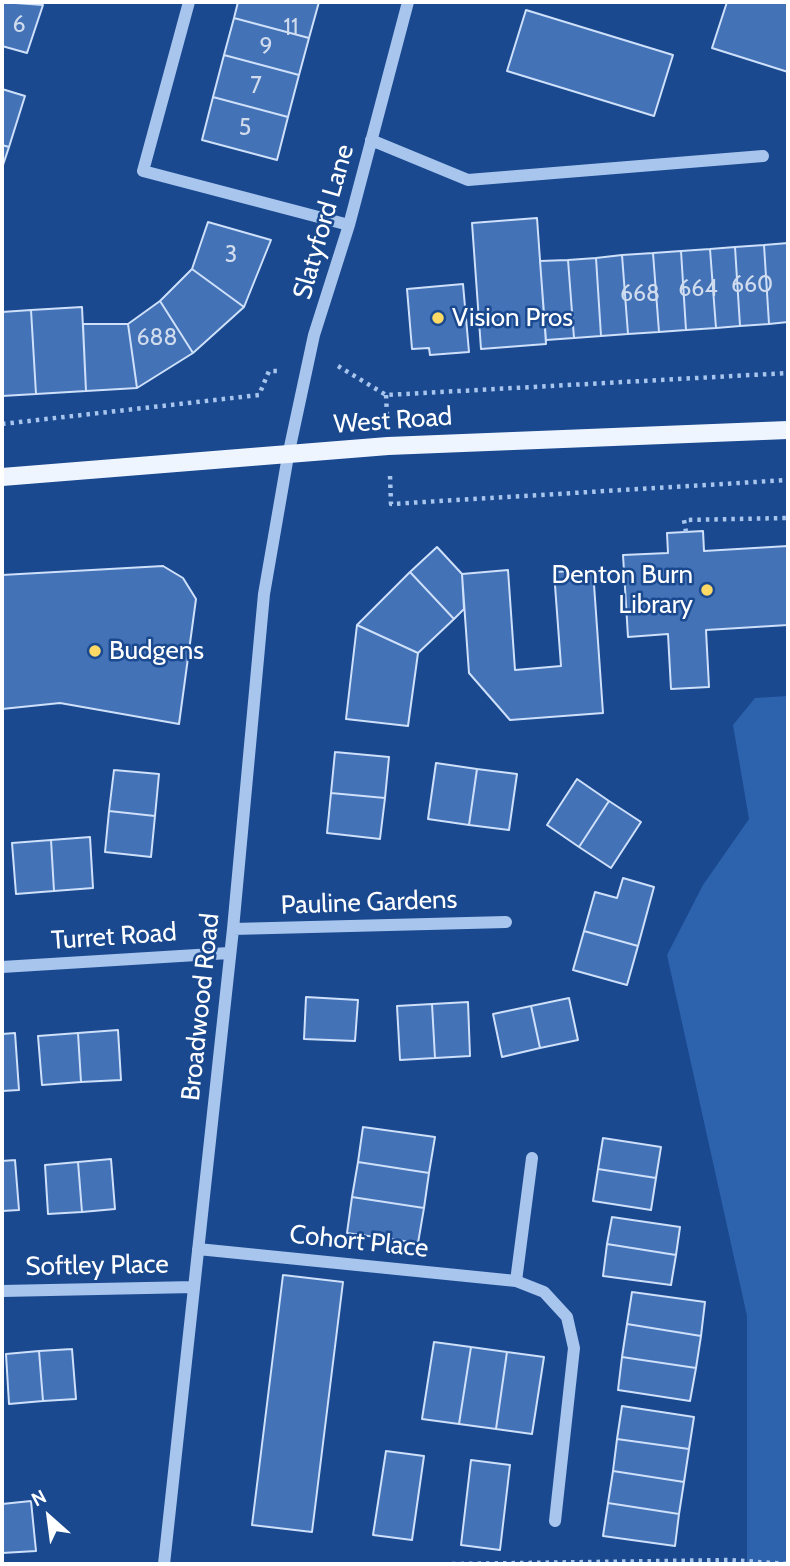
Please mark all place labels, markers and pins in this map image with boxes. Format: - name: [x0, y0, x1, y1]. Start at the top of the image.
- place label: Vision Pros: [452, 302, 573, 334]
- marker: Vision Pros: [430, 310, 446, 326]
- place label: Denton Burn Library: [552, 559, 693, 620]
- marker: Denton Burn Library: [699, 582, 715, 598]
- place label: Budgens: [109, 635, 204, 667]
- marker: Budgens: [87, 643, 103, 659]

